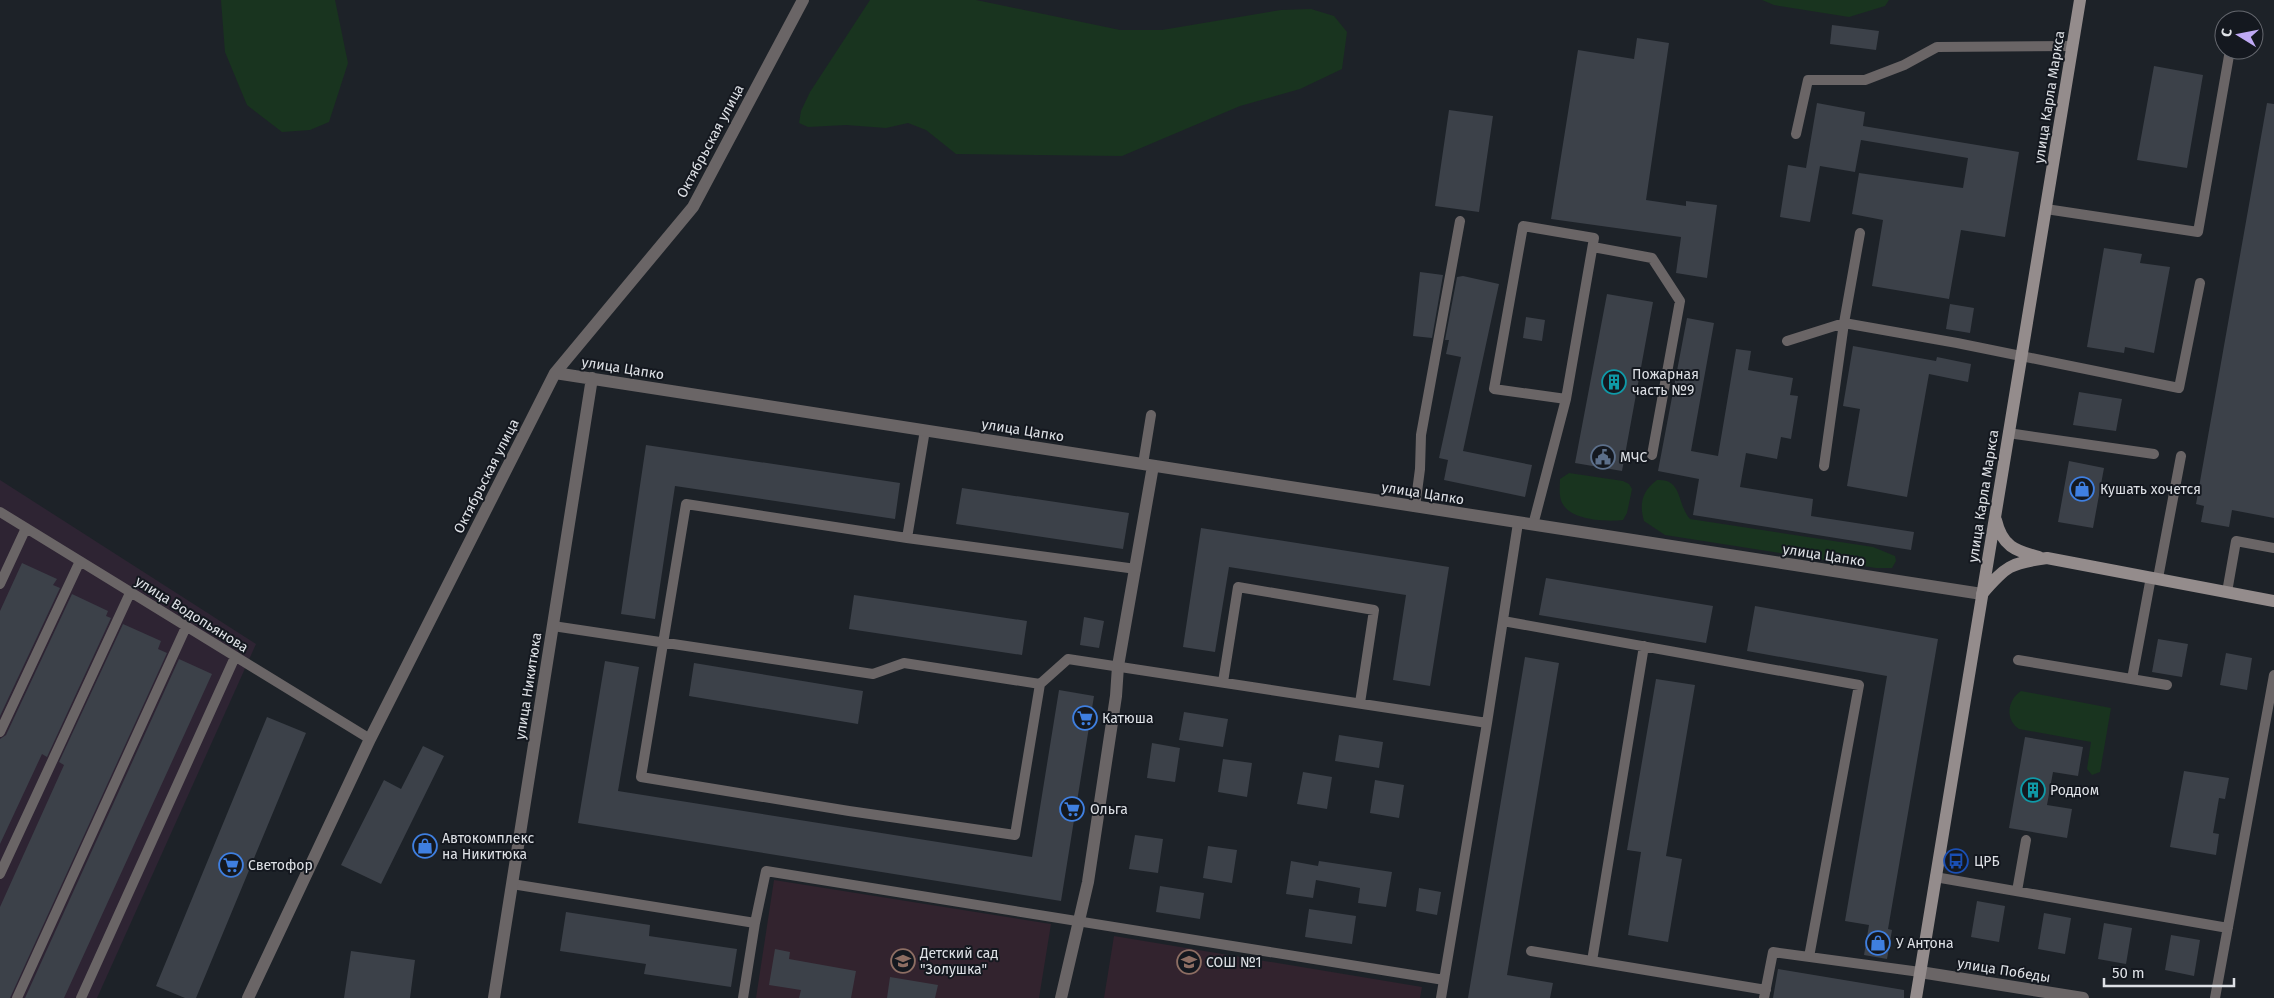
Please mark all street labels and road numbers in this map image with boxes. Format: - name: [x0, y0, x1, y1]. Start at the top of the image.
- street label: улица Карла Маркса: [2031, 29, 2068, 165]
- street label: Октябрьская улица: [673, 82, 748, 201]
- street label: улица Цапко: [580, 354, 665, 383]
- street label: Октябрьская улица: [450, 416, 523, 536]
- street label: улица Цапко: [980, 416, 1065, 445]
- street label: улица Карла Маркса: [1965, 428, 2002, 564]
- street label: улица Цапко: [1380, 479, 1465, 508]
- street label: улица Цапко: [1781, 541, 1866, 570]
- street label: улица Водопьянова: [132, 573, 251, 656]
- street label: улица Никитюка: [512, 631, 545, 741]
- street label: улица Победы: [1956, 955, 2052, 986]

